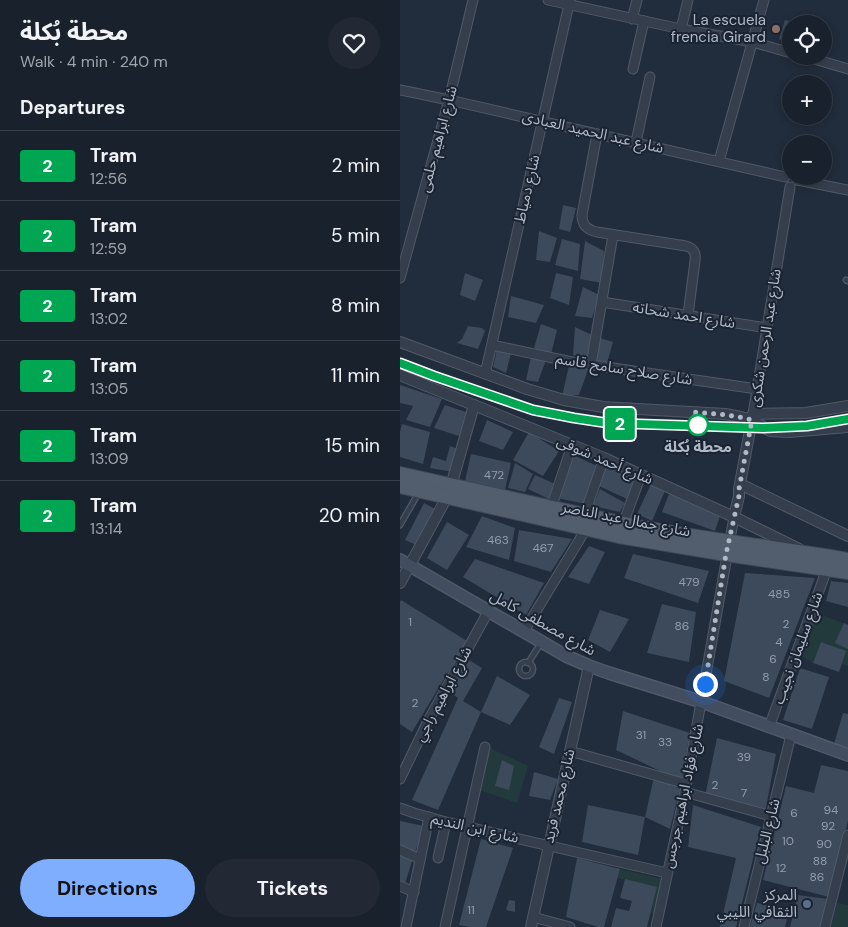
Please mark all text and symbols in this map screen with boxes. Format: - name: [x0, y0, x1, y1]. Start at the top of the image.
- place label: La escuela frencia Girard: [671, 10, 766, 47]
- map controls: [782, 15, 832, 185]
- button: locate: [782, 15, 832, 65]
- text: محطة بُكلة: [20, 16, 128, 47]
- button: heart: [328, 17, 380, 69]
- marker: La escuela frencia Girard: [770, 23, 782, 35]
- text: Walk · 4 min · 240 m: [20, 51, 168, 72]
- button: +: [782, 75, 832, 125]
- street label: شارع ابراهيم حلمى: [414, 83, 464, 195]
- text: Departures: [20, 95, 125, 120]
- street label: شارع عبد الحميد العبادى: [520, 106, 666, 160]
- button: −: [782, 135, 832, 185]
- text: Tram: [90, 143, 137, 168]
- street label: شارع دمياط: [509, 152, 547, 226]
- text: 2 min: [332, 153, 380, 178]
- text: 2: [42, 154, 53, 178]
- text: 12:56: [90, 168, 127, 189]
- text: Tram: [90, 213, 137, 238]
- text: 5 min: [331, 223, 380, 248]
- text: 2: [42, 224, 53, 248]
- text: 12:59: [90, 238, 127, 259]
- street label: شارع عبد الرحمن شكرى: [744, 267, 788, 409]
- text: Tram: [90, 283, 137, 308]
- text: 8 min: [331, 293, 380, 318]
- text: 2: [42, 294, 53, 318]
- street label: شارع احمد شحاته: [631, 297, 737, 335]
- text: 13:02: [90, 308, 128, 329]
- street label: شارع صلاح سامح قاسم: [554, 348, 694, 392]
- text: Tram: [90, 353, 137, 378]
- text: 11 min: [331, 363, 380, 388]
- text: 2: [42, 364, 53, 388]
- text: 13:05: [90, 378, 128, 399]
- line badge: 2: [604, 408, 636, 440]
- text: 2: [615, 412, 625, 436]
- marker: محطة بُكلة: [687, 414, 709, 436]
- text: Tram: [90, 423, 137, 448]
- street label: شارع أحمد شوقى: [553, 431, 656, 491]
- text: 15 min: [325, 433, 380, 458]
- text: 2: [42, 434, 53, 458]
- place label: محطة بُكلة: [664, 437, 732, 457]
- text: 13:09: [90, 448, 129, 469]
- house number: 472: [484, 467, 504, 483]
- text: Tram: [90, 493, 137, 518]
- street label: شارع جمال عبد الناصر: [559, 497, 692, 543]
- text: 20 min: [319, 503, 380, 528]
- text: 2: [42, 504, 53, 528]
- text: 13:14: [90, 518, 122, 539]
- house number: 463: [487, 532, 509, 548]
- house number: 467: [533, 540, 553, 556]
- house number: 479: [679, 574, 699, 590]
- street label: شارع مصطفى كامل: [486, 586, 600, 662]
- house number: 485: [768, 586, 790, 602]
- street label: شارع سليمان نجيب: [768, 589, 830, 708]
- house number: 1: [408, 614, 412, 630]
- house number: 2: [783, 616, 790, 632]
- house number: 86: [675, 618, 689, 634]
- house number: 4: [775, 634, 783, 650]
- street label: شارع ابراهيم راجي: [409, 643, 478, 746]
- house number: 6: [769, 651, 777, 667]
- house number: 8: [762, 669, 770, 685]
- your location: [693, 672, 718, 697]
- house number: 2: [412, 695, 419, 711]
- street label: شارع فؤاد ابراهيم جرجس: [658, 722, 710, 870]
- house number: 31: [636, 727, 646, 743]
- house number: 33: [658, 734, 672, 750]
- street label: شارع محمد فريد: [538, 747, 582, 845]
- house number: 39: [737, 749, 751, 765]
- house number: 2: [712, 777, 719, 793]
- house number: 7: [741, 785, 747, 801]
- street label: شارع البلبل: [749, 796, 787, 866]
- house number: 94: [824, 802, 838, 818]
- house number: 6: [790, 805, 798, 821]
- street label: شارع ابن النديم: [429, 808, 521, 850]
- house number: 92: [821, 818, 835, 834]
- house number: 10: [782, 833, 794, 849]
- house number: 90: [816, 836, 832, 852]
- house number: 88: [813, 853, 827, 869]
- button: Directions: [20, 859, 195, 917]
- button: Tickets: [205, 859, 380, 917]
- house number: 12: [776, 860, 786, 876]
- house number: 86: [810, 869, 824, 885]
- place label: المركز الثقافي الليبي: [717, 885, 797, 923]
- marker: المركز الثقافي الليبي: [801, 898, 813, 910]
- house number: 11: [467, 902, 475, 918]

